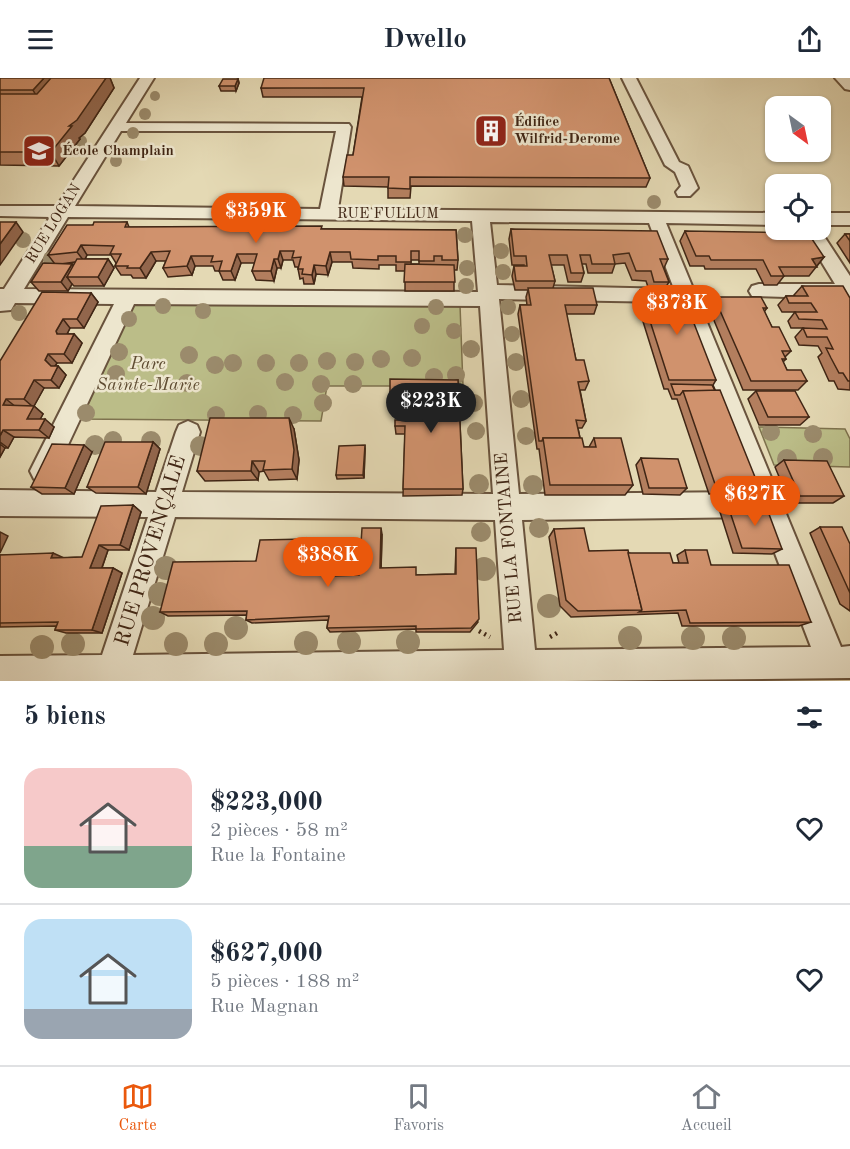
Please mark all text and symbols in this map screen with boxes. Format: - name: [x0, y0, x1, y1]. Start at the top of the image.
- icon: menu: [24, 23, 57, 56]
- icon: share: [793, 23, 826, 56]
- text: Dwello: [383, 26, 467, 53]
- north arrow: [765, 96, 831, 162]
- map controls: [765, 96, 831, 240]
- place label: Édifice Wilfrid-Derome: [514, 112, 620, 147]
- building icon: Édifice Wilfrid-Derome: [473, 113, 509, 149]
- school or university icon: École Champlain: [21, 133, 57, 169]
- place label: École Champlain: [62, 141, 174, 159]
- button: locate: [765, 174, 831, 240]
- street label: RUE LOGAN: [24, 181, 85, 266]
- pin: $359K: [214, 193, 298, 244]
- text: $359K: [225, 202, 287, 222]
- street label: RUE FULLUM: [337, 207, 439, 222]
- pin: $373K: [635, 285, 719, 336]
- text: $373K: [646, 294, 708, 314]
- park label: Parc Sainte-Marie: [96, 355, 200, 394]
- pin: $223K: [389, 383, 473, 434]
- text: $223K: [400, 392, 462, 412]
- street label: RUE LA FONTAINE: [493, 452, 525, 624]
- street label: RUE PROVENÇALE: [112, 453, 190, 649]
- pin: $627K: [713, 476, 797, 527]
- text: $627K: [724, 485, 786, 505]
- pin: $388K: [286, 537, 370, 588]
- text: $388K: [297, 546, 359, 566]
- icon: filters: [793, 701, 826, 734]
- text: 5 biens: [24, 704, 106, 730]
- text: $223,000: [210, 790, 323, 816]
- icon: home: [72, 792, 144, 864]
- icon: heart: [793, 812, 826, 845]
- text: 2 pièces · 58 m²: [210, 821, 348, 841]
- text: Rue la Fontaine: [210, 846, 346, 866]
- text: $627,000: [210, 941, 323, 967]
- icon: home: [72, 943, 144, 1015]
- icon: heart: [793, 963, 826, 996]
- text: 5 pièces · 188 m²: [210, 972, 359, 992]
- text: Rue Magnan: [210, 997, 319, 1017]
- tab: Carte: [118, 1080, 157, 1136]
- tab: Favoris: [393, 1080, 444, 1136]
- tab: Accueil: [681, 1080, 732, 1136]

